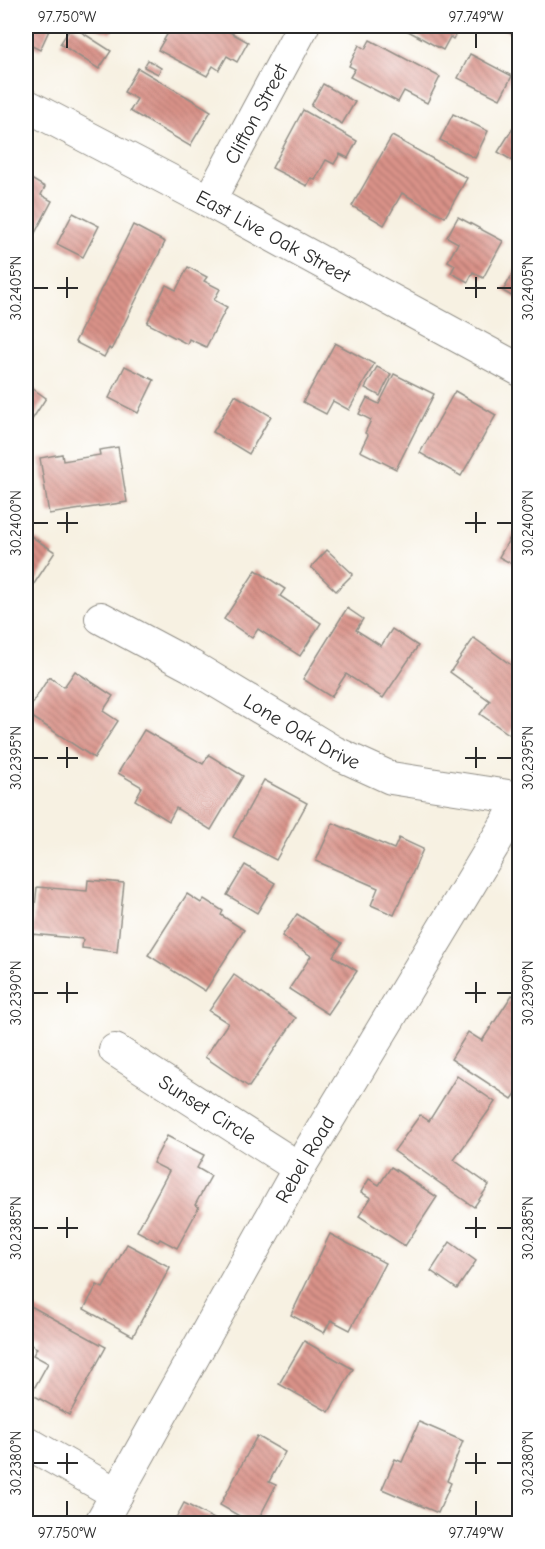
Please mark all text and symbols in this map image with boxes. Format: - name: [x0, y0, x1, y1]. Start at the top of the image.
- text: 97.750°W: [38, 8, 96, 26]
- text: 97.749°W: [448, 8, 504, 26]
- street label: Clifton Street: [220, 59, 293, 168]
- street label: East Live Oak Street: [192, 185, 355, 288]
- text: 30.2405°N: [7, 256, 25, 320]
- text: 30.2405°N: [519, 256, 537, 320]
- text: 30.2400°N: [7, 490, 25, 556]
- text: 30.2400°N: [519, 490, 537, 556]
- street label: Lone Oak Drive: [239, 689, 364, 774]
- text: 30.2395°N: [7, 726, 25, 790]
- text: 30.2395°N: [519, 726, 537, 790]
- text: 30.2390°N: [7, 960, 25, 1026]
- text: 30.2390°N: [519, 960, 537, 1026]
- street label: Sunset Circle: [154, 1070, 260, 1150]
- street label: Rebel Road: [271, 1112, 339, 1207]
- text: 30.2385°N: [7, 1196, 25, 1260]
- text: 30.2385°N: [519, 1196, 537, 1260]
- text: 30.2380°N: [7, 1431, 25, 1495]
- text: 30.2380°N: [519, 1431, 537, 1495]
- text: 97.750°W: [38, 1524, 96, 1542]
- text: 97.749°W: [448, 1524, 504, 1542]

